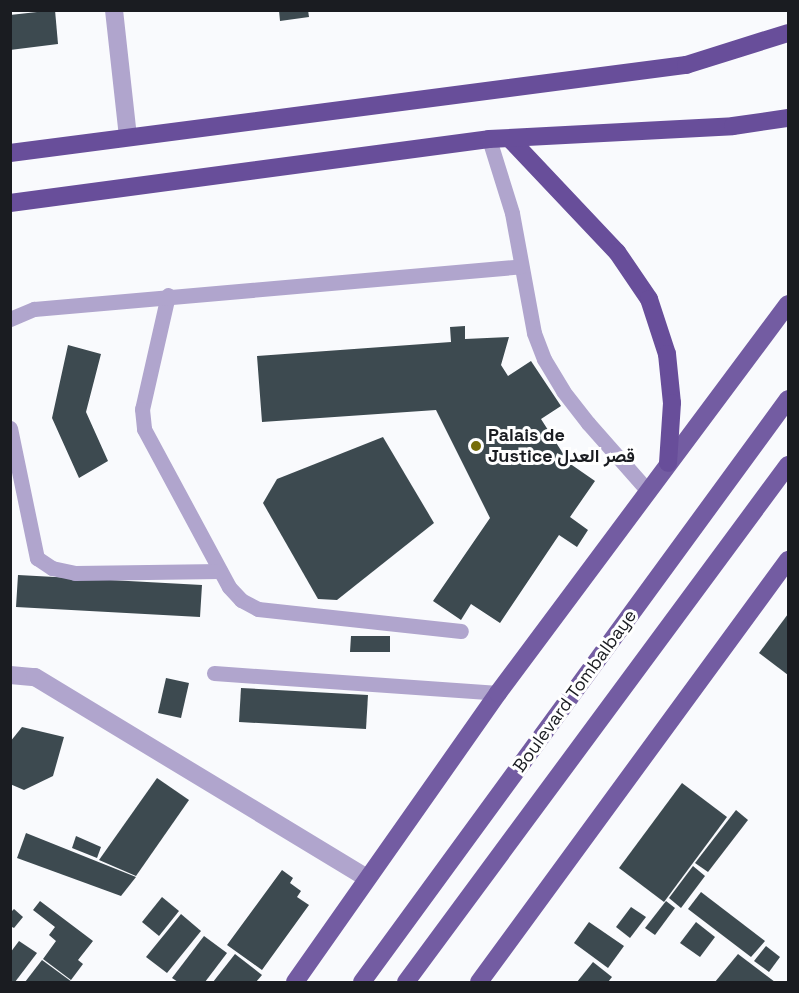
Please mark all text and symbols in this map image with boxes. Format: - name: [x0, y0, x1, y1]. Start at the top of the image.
- place label: Palais de Justice قصر العدل: [488, 425, 635, 468]
- marker: Palais de Justice قصر العدل: [469, 439, 483, 453]
- street label: Boulevard Tombalbaye: [509, 605, 641, 777]

